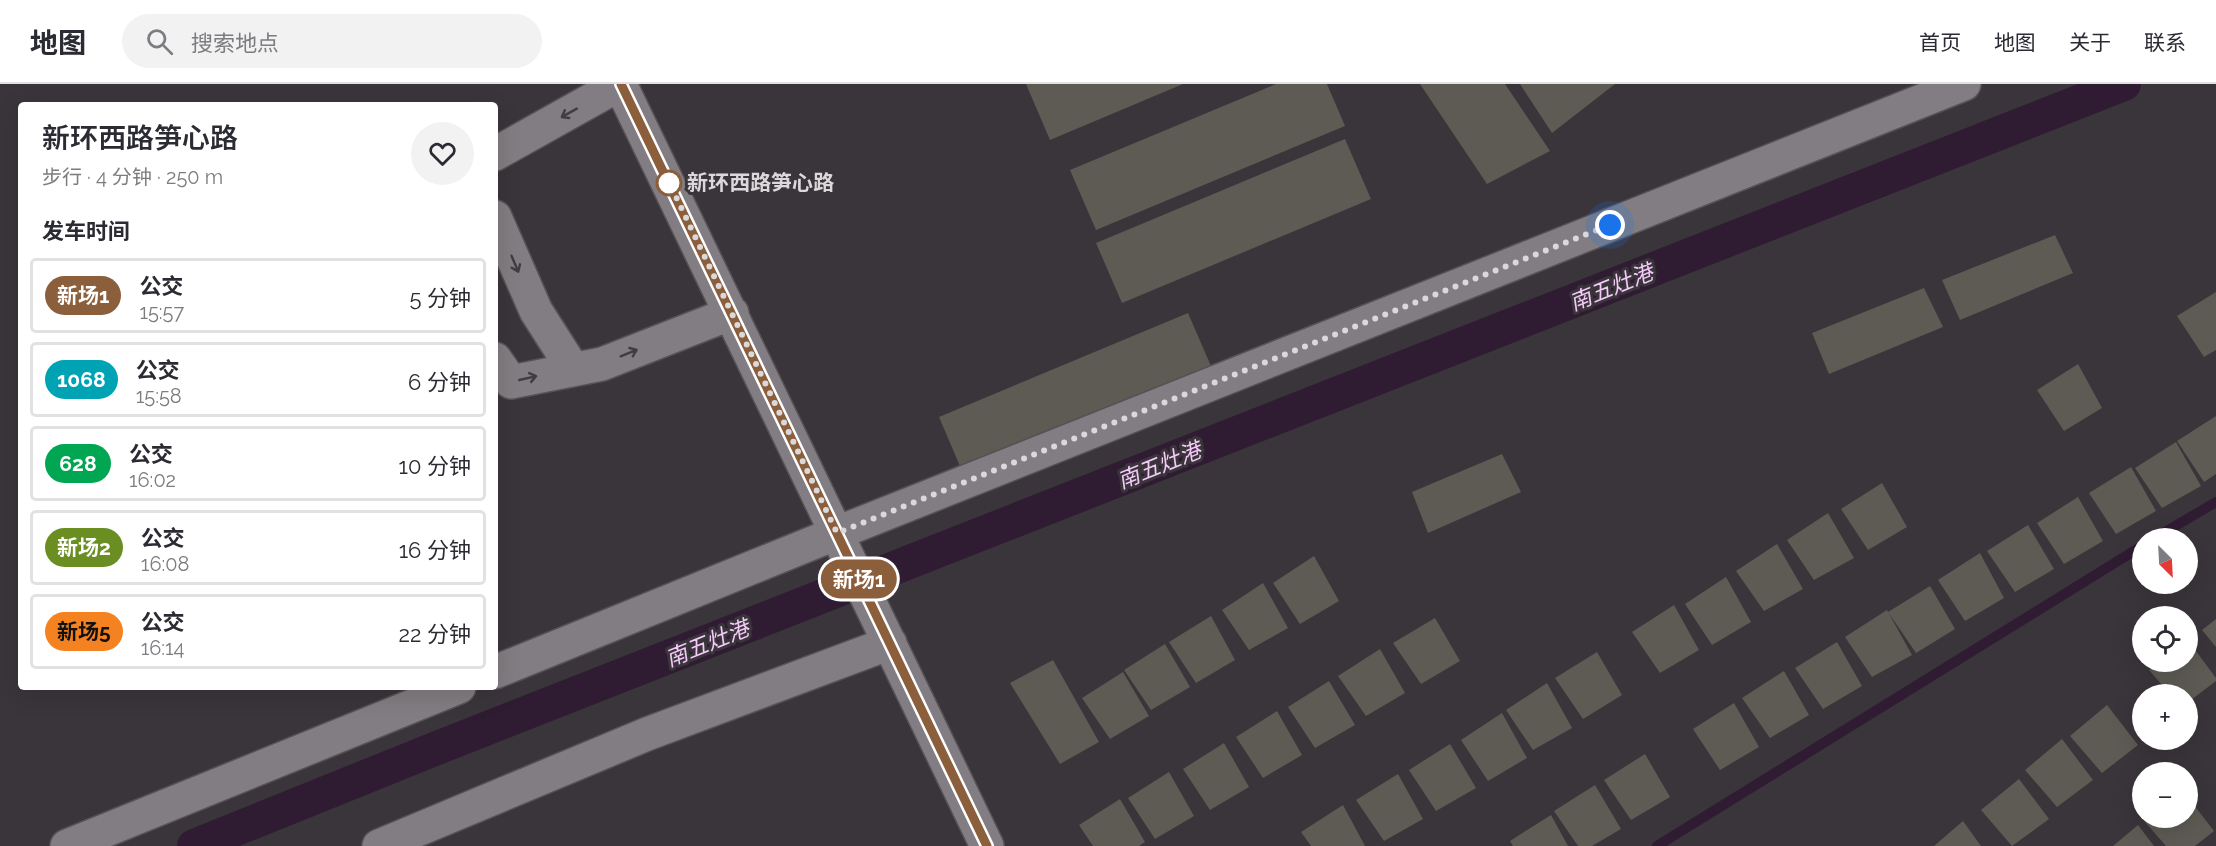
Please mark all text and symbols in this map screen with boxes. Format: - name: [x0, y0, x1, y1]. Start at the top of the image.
- search box: [122, 14, 542, 68]
- icon: search: [143, 25, 176, 58]
- text: 地图: [30, 27, 86, 60]
- text: 搜索地点: [191, 30, 279, 56]
- text: 首页: [1919, 30, 1961, 55]
- text: 地图: [1994, 30, 2036, 55]
- text: 关于: [2069, 30, 2111, 55]
- text: 联系: [2144, 30, 2186, 55]
- one-way arrow: [561, 107, 578, 119]
- text: 新环西路笋心路: [42, 122, 238, 155]
- button: heart: [411, 122, 474, 185]
- text: 步行 · 4 分钟 · 250 m: [42, 165, 223, 189]
- marker: 新环西路笋心路: [656, 170, 682, 196]
- place label: 新环西路笋心路: [687, 170, 834, 195]
- your location: [1595, 210, 1625, 240]
- text: 发车时间: [42, 218, 130, 244]
- one-way arrow: [510, 254, 521, 272]
- water label: 南五灶港: [1565, 257, 1659, 316]
- text: 公交: [139, 273, 183, 299]
- text: 新场1: [57, 283, 109, 308]
- text: 5 分钟: [409, 285, 471, 311]
- text: 15:57: [139, 300, 184, 324]
- one-way arrow: [619, 347, 637, 358]
- text: 公交: [136, 357, 180, 383]
- text: 1068: [57, 367, 106, 392]
- text: 6 分钟: [408, 369, 471, 395]
- one-way arrow: [518, 372, 537, 384]
- text: 15:58: [136, 384, 182, 408]
- water label: 南五灶港: [1113, 435, 1207, 494]
- text: 公交: [129, 441, 173, 467]
- text: 628: [59, 451, 97, 476]
- text: 10 分钟: [399, 453, 471, 479]
- text: 16:02: [129, 468, 176, 492]
- text: 公交: [141, 525, 185, 551]
- north arrow: [2132, 528, 2198, 594]
- map controls: [2132, 528, 2198, 828]
- text: 新场2: [57, 535, 111, 560]
- text: 16 分钟: [399, 537, 471, 563]
- text: 16:08: [141, 552, 189, 576]
- line badge: 新场1: [824, 560, 894, 598]
- text: 新场1: [833, 567, 885, 592]
- button: locate: [2132, 606, 2198, 672]
- text: 公交: [141, 609, 185, 635]
- water label: 南五灶港: [661, 613, 755, 672]
- text: 新场5: [57, 619, 111, 644]
- text: 22 分钟: [398, 621, 471, 647]
- text: 16:14: [141, 636, 185, 660]
- button: +: [2132, 684, 2198, 750]
- button: −: [2132, 762, 2198, 828]

